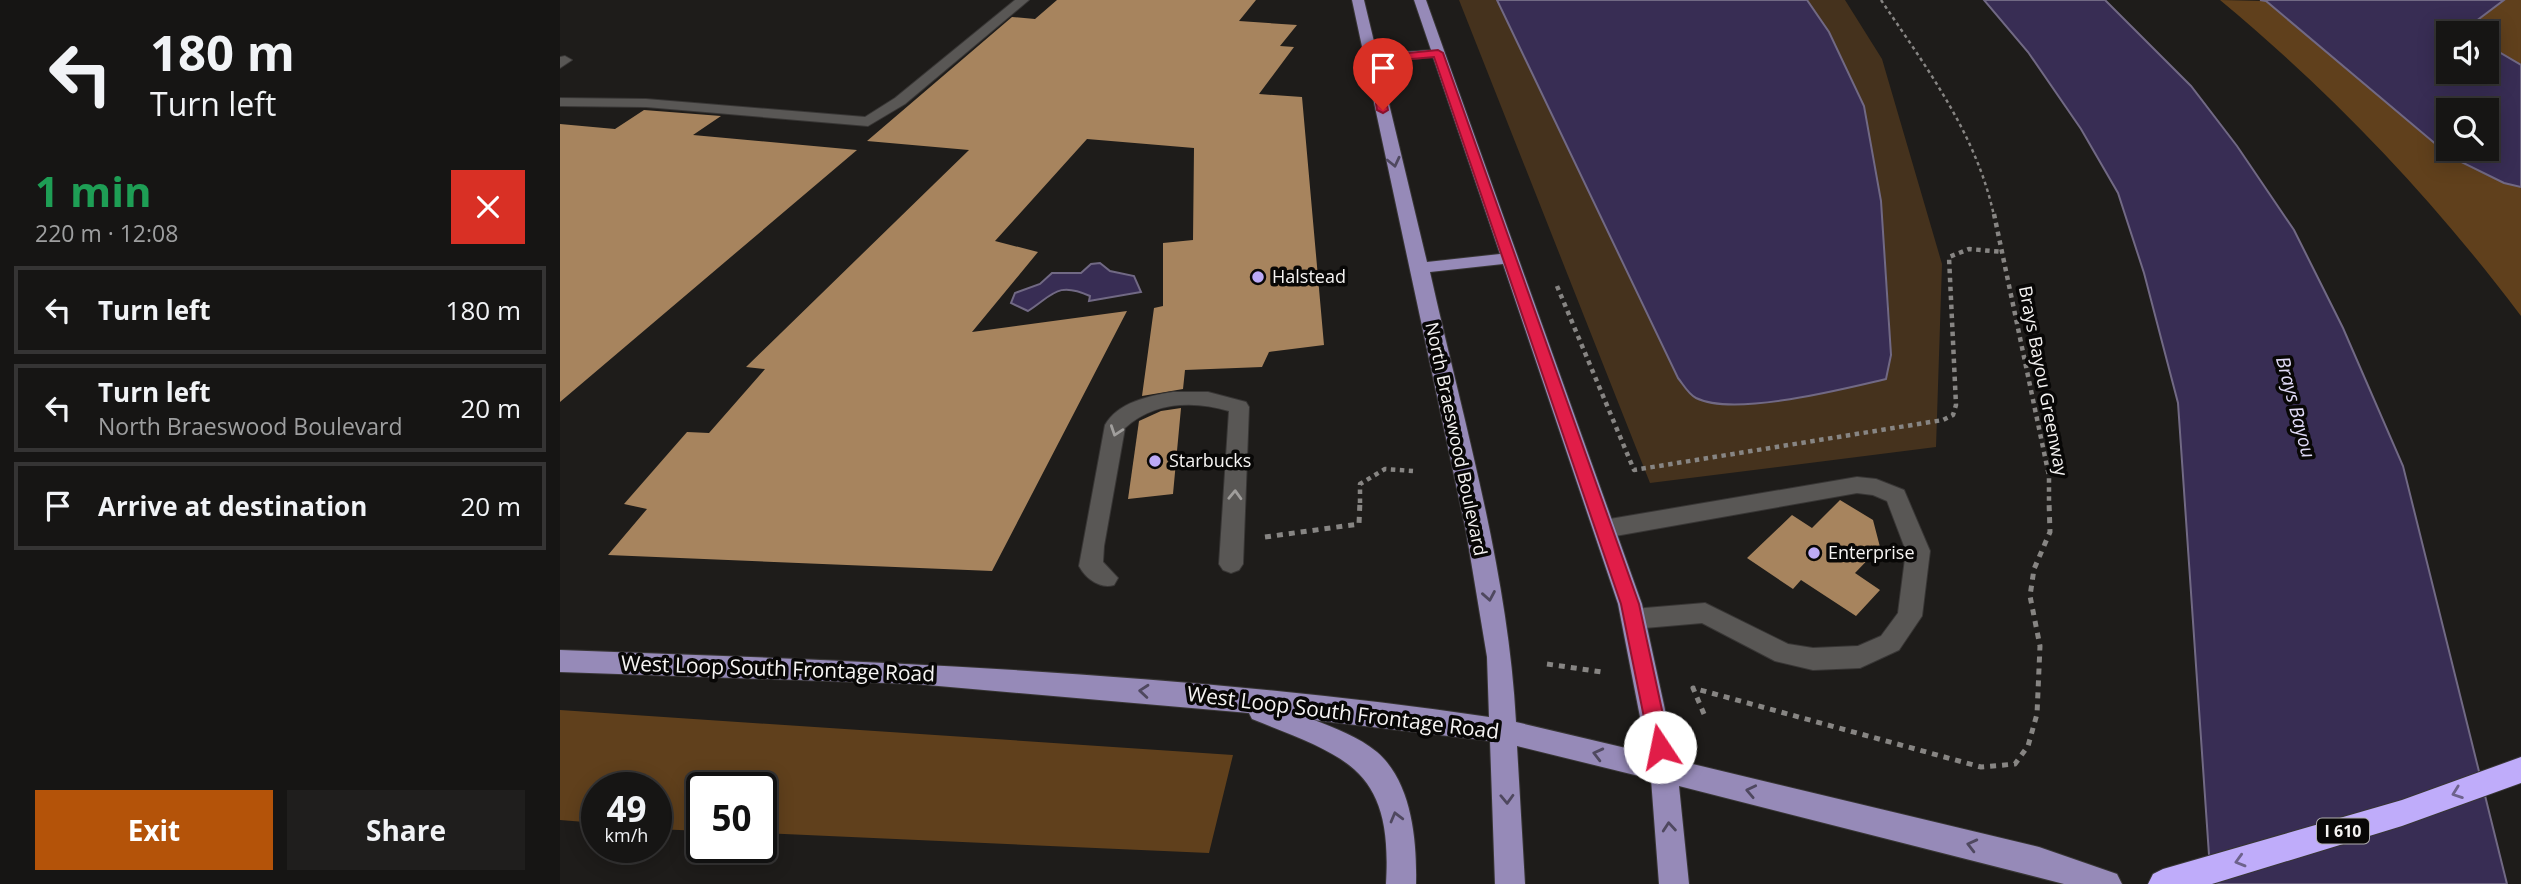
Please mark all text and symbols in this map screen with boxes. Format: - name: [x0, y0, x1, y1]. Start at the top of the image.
- text: 180 m: [150, 19, 295, 85]
- map controls: [2436, 21, 2499, 161]
- button: sound: [2436, 21, 2499, 84]
- icon: left: [35, 28, 126, 119]
- pin: [1353, 38, 1413, 110]
- icon: arrive: [1364, 49, 1402, 87]
- text: Turn left: [150, 82, 276, 125]
- button: search: [2436, 98, 2499, 161]
- one-way arrow: [1386, 156, 1400, 168]
- text: 1 min: [35, 162, 152, 219]
- button: close: [451, 170, 525, 244]
- text: 220 m · 12:08: [35, 217, 178, 249]
- place label: Halstead: [1272, 264, 1346, 288]
- marker: Halstead: [1250, 269, 1266, 285]
- street label: Brays Bayou Greenway: [2014, 284, 2074, 479]
- icon: left: [39, 291, 77, 329]
- text: Turn left: [98, 292, 210, 328]
- text: 180 m: [446, 292, 521, 328]
- street label: North Braeswood Boulevard: [1420, 320, 1493, 558]
- water label: Brays Bayou: [2270, 353, 2322, 461]
- text: Turn left: [98, 374, 210, 410]
- icon: left: [39, 389, 77, 427]
- text: 20 m: [460, 390, 521, 426]
- text: North Braeswood Boulevard: [98, 410, 403, 442]
- one-way arrow: [1110, 424, 1124, 436]
- place label: Starbucks: [1169, 448, 1251, 472]
- marker: Starbucks: [1147, 453, 1163, 469]
- icon: arrive: [39, 487, 77, 525]
- text: Arrive at destination: [98, 488, 367, 524]
- text: 20 m: [460, 488, 521, 524]
- one-way arrow: [1228, 490, 1243, 501]
- place label: Enterprise: [1828, 540, 1915, 564]
- marker: Enterprise: [1806, 545, 1822, 561]
- one-way arrow: [1481, 590, 1496, 602]
- street label: West Loop South Frontage Road: [620, 649, 936, 687]
- street label: West Loop South Frontage Road: [1185, 679, 1501, 745]
- one-way arrow: [1139, 684, 1150, 699]
- position arrow: [1623, 710, 1697, 784]
- one-way arrow: [1592, 748, 1604, 762]
- speed limit sign: 50: [686, 772, 777, 863]
- text: 49: [606, 785, 647, 832]
- one-way arrow: [1745, 785, 1757, 800]
- one-way arrow: [2451, 785, 2463, 799]
- button: Exit: [35, 790, 273, 870]
- button: Share: [287, 790, 525, 870]
- one-way arrow: [1499, 794, 1514, 805]
- one-way arrow: [1389, 811, 1404, 823]
- road number: I 610: [2317, 818, 2369, 844]
- one-way arrow: [1662, 821, 1677, 832]
- text: km/h: [605, 823, 648, 847]
- one-way arrow: [1966, 839, 1978, 853]
- one-way arrow: [2234, 853, 2246, 868]

